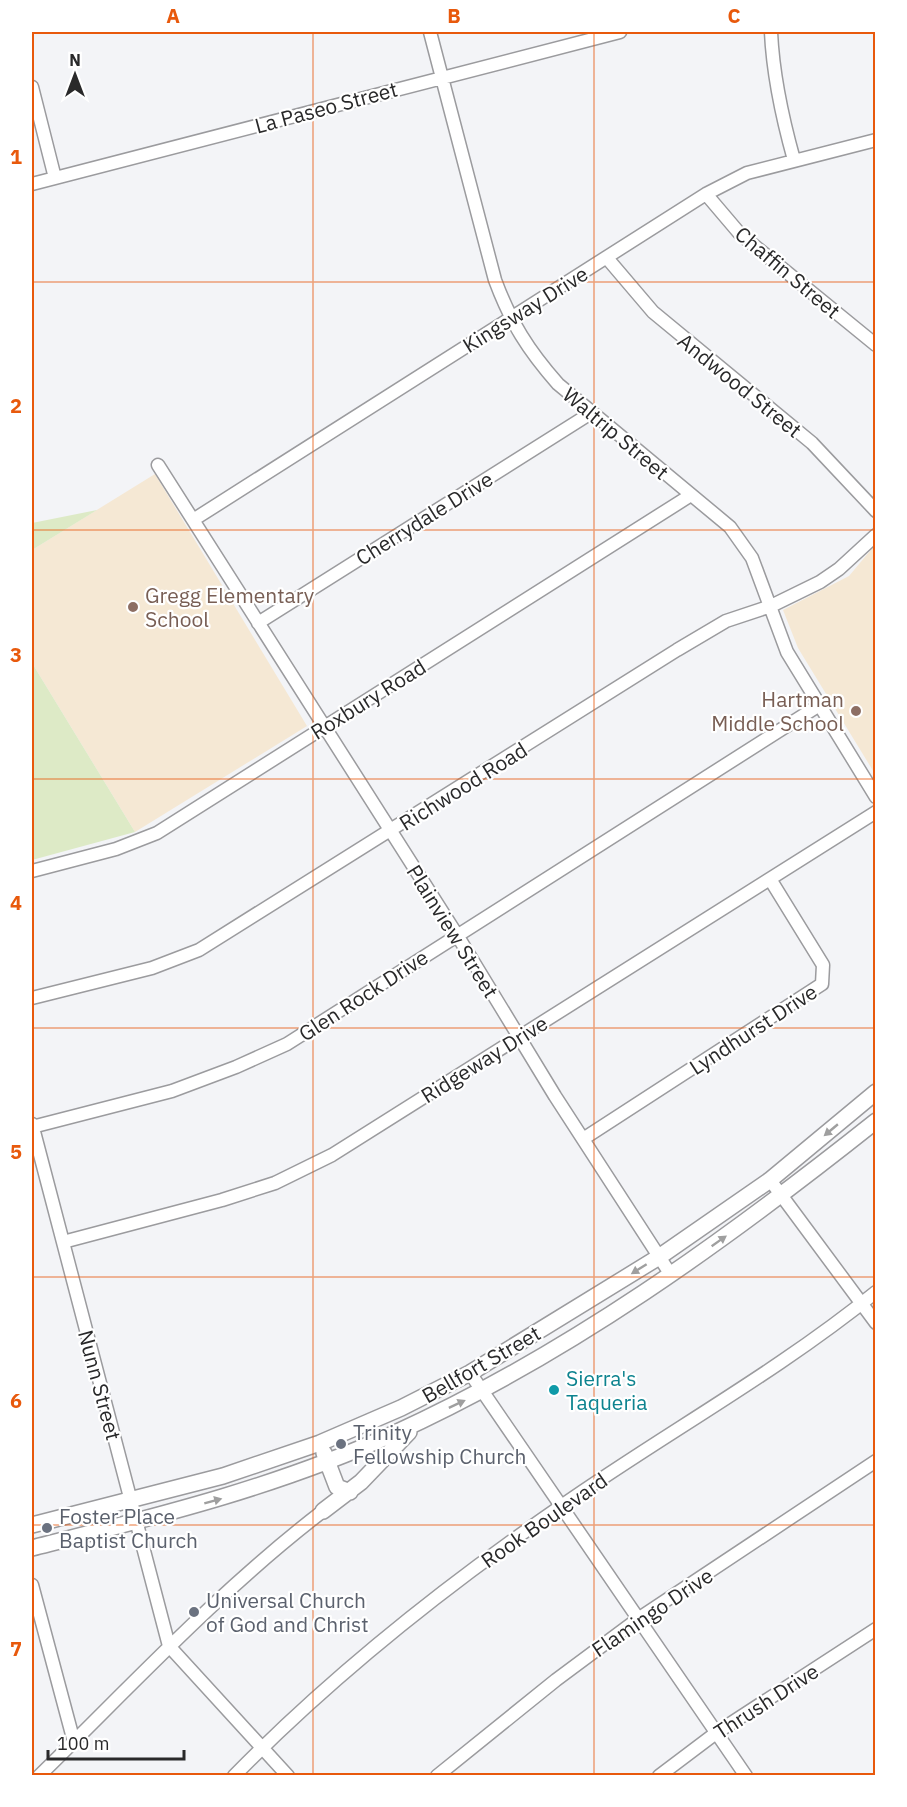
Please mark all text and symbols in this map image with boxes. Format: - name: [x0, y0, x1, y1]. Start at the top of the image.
- text: A: [166, 2, 180, 29]
- text: B: [447, 2, 461, 29]
- text: C: [727, 2, 741, 29]
- north arrow: [45, 45, 105, 105]
- text: N: [69, 50, 81, 70]
- street label: La Paseo Street: [252, 75, 400, 139]
- text: 1: [10, 143, 22, 170]
- street label: Chaffin Street: [729, 220, 847, 324]
- street label: Kingsway Drive: [457, 259, 593, 359]
- street label: Andwood Street: [672, 326, 808, 444]
- street label: Waltrip Street: [557, 380, 675, 486]
- text: 2: [10, 392, 22, 419]
- street label: Cherrydale Drive: [350, 465, 498, 571]
- place label: Gregg Elementary School: [145, 581, 315, 633]
- marker: Gregg Elementary School: [126, 600, 140, 614]
- text: 3: [10, 641, 22, 668]
- street label: Roxbury Road: [305, 652, 431, 746]
- place label: Hartman Middle School: [711, 685, 844, 737]
- marker: Hartman Middle School: [849, 704, 863, 718]
- street label: Richwood Road: [394, 735, 532, 837]
- street label: Plainview Street: [401, 859, 505, 1003]
- text: 4: [10, 889, 22, 916]
- street label: Glen Rock Drive: [293, 943, 433, 1047]
- street label: Lyndhurst Drive: [684, 977, 822, 1081]
- street label: Ridgeway Drive: [415, 1009, 553, 1109]
- one-way arrow: [823, 1123, 838, 1136]
- text: 5: [10, 1138, 22, 1165]
- one-way arrow: [710, 1235, 726, 1247]
- one-way arrow: [631, 1264, 647, 1275]
- street label: Bellfort Street: [417, 1319, 545, 1409]
- street label: Nunn Street: [72, 1327, 128, 1443]
- place label: Sierra's Taqueria: [566, 1364, 648, 1416]
- marker: Sierra's Taqueria: [547, 1383, 561, 1397]
- text: 6: [10, 1387, 22, 1414]
- one-way arrow: [448, 1399, 465, 1408]
- place label: Trinity Fellowship Church: [353, 1418, 526, 1470]
- marker: Trinity Fellowship Church: [334, 1437, 348, 1451]
- street label: Rook Boulevard: [475, 1466, 613, 1574]
- one-way arrow: [204, 1496, 222, 1505]
- place label: Foster Place Baptist Church: [59, 1502, 198, 1554]
- marker: Foster Place Baptist Church: [40, 1521, 54, 1535]
- street label: Flamingo Drive: [586, 1561, 718, 1663]
- place label: Universal Church of God and Christ: [206, 1586, 369, 1638]
- marker: Universal Church of God and Christ: [187, 1605, 201, 1619]
- text: 7: [10, 1635, 22, 1662]
- street label: Thrush Drive: [708, 1657, 824, 1745]
- scale bar: [48, 1723, 184, 1761]
- text: 100 m: [57, 1732, 109, 1755]

